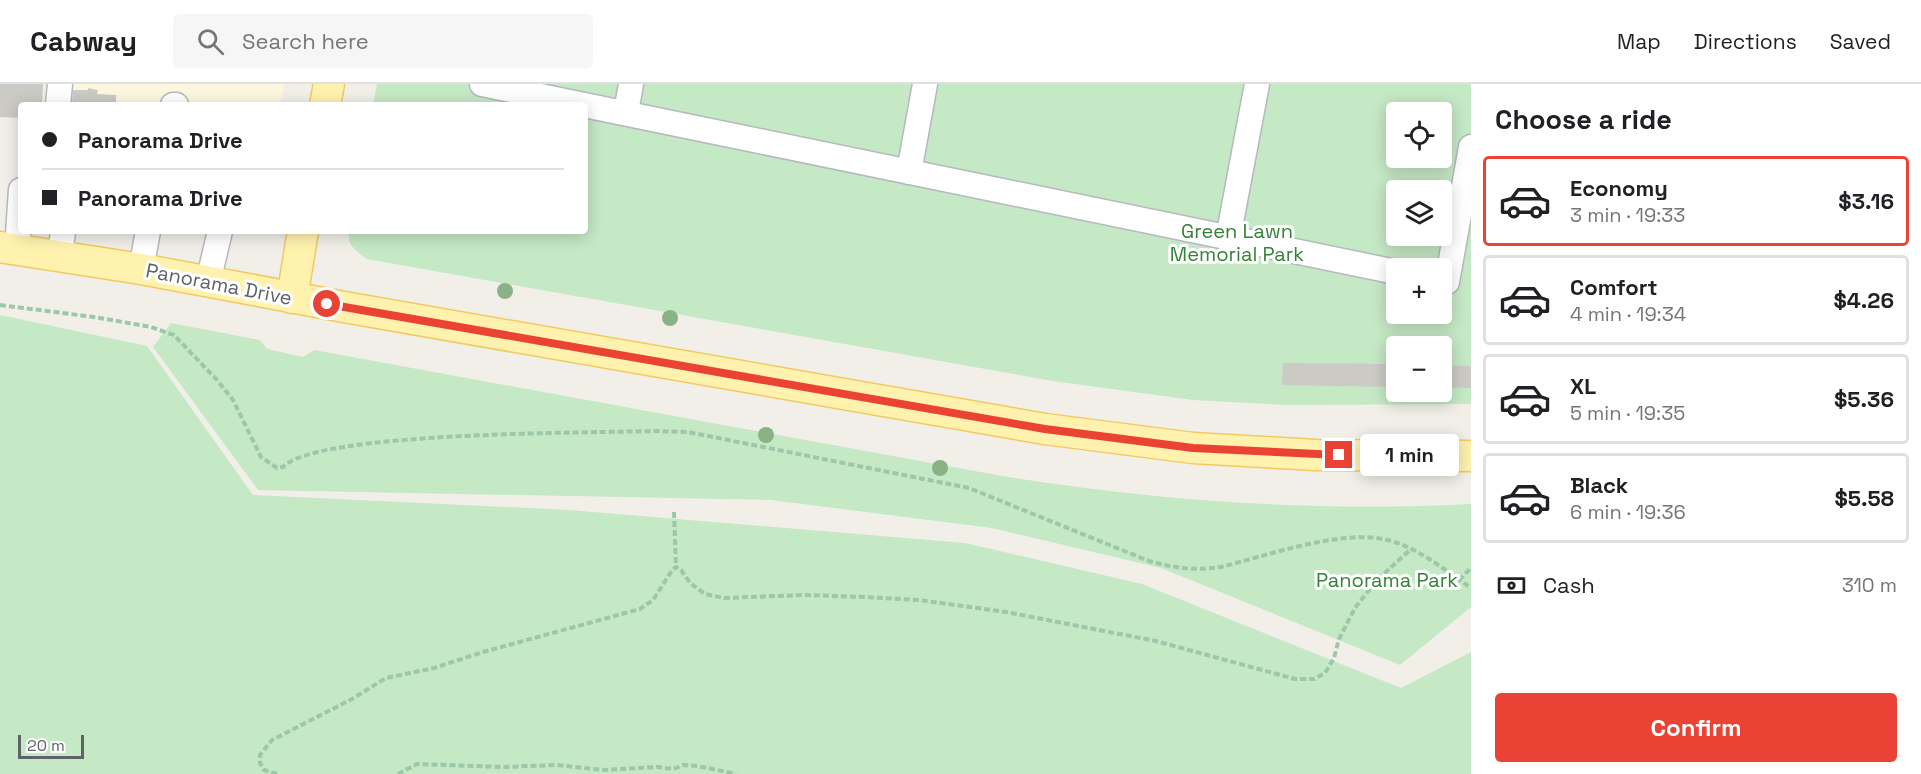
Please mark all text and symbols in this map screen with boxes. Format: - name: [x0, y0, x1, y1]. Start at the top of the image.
- search box: [173, 14, 593, 68]
- text: Cabway: [30, 23, 137, 59]
- icon: search: [194, 25, 227, 58]
- text: Search here: [242, 27, 369, 55]
- text: Map: [1617, 28, 1661, 55]
- text: Directions: [1694, 28, 1797, 55]
- text: Saved: [1830, 28, 1891, 55]
- map controls: [1386, 102, 1452, 402]
- button: locate: [1386, 102, 1452, 168]
- text: Choose a ride: [1495, 102, 1672, 137]
- text: Panorama Drive: [78, 126, 243, 154]
- icon: car: [1498, 174, 1552, 228]
- text: Economy: [1570, 174, 1668, 202]
- button: layers: [1386, 180, 1452, 246]
- text: Panorama Drive: [78, 184, 243, 212]
- text: $3.16: [1838, 187, 1894, 215]
- text: 3 min · 19:33: [1570, 202, 1685, 228]
- park label: Green Lawn Memorial Park: [1170, 218, 1304, 267]
- street label: Panorama Drive: [144, 257, 294, 311]
- button: +: [1386, 258, 1452, 324]
- icon: car: [1498, 273, 1552, 327]
- text: Comfort: [1570, 273, 1658, 301]
- text: $4.26: [1833, 286, 1894, 314]
- route start: [313, 290, 340, 317]
- text: 4 min · 19:34: [1570, 301, 1686, 327]
- button: −: [1386, 336, 1452, 402]
- icon: car: [1498, 372, 1552, 426]
- text: XL: [1570, 372, 1596, 400]
- text: $5.36: [1834, 385, 1894, 413]
- text: 5 min · 19:35: [1570, 400, 1685, 426]
- callout: 1 min: [1360, 434, 1459, 476]
- route end: [1325, 441, 1352, 468]
- text: 1 min: [1385, 442, 1434, 468]
- icon: car: [1498, 471, 1552, 525]
- text: Black: [1570, 471, 1628, 499]
- text: $5.58: [1835, 484, 1894, 512]
- text: 6 min · 19:36: [1570, 499, 1686, 525]
- park label: Panorama Park: [1316, 567, 1458, 593]
- icon: cash: [1495, 569, 1528, 602]
- text: Cash: [1543, 571, 1595, 599]
- text: 310 m: [1842, 572, 1897, 598]
- button: Confirm: [1495, 693, 1897, 762]
- scale bar: [18, 732, 84, 760]
- text: 20 m: [27, 735, 65, 756]

